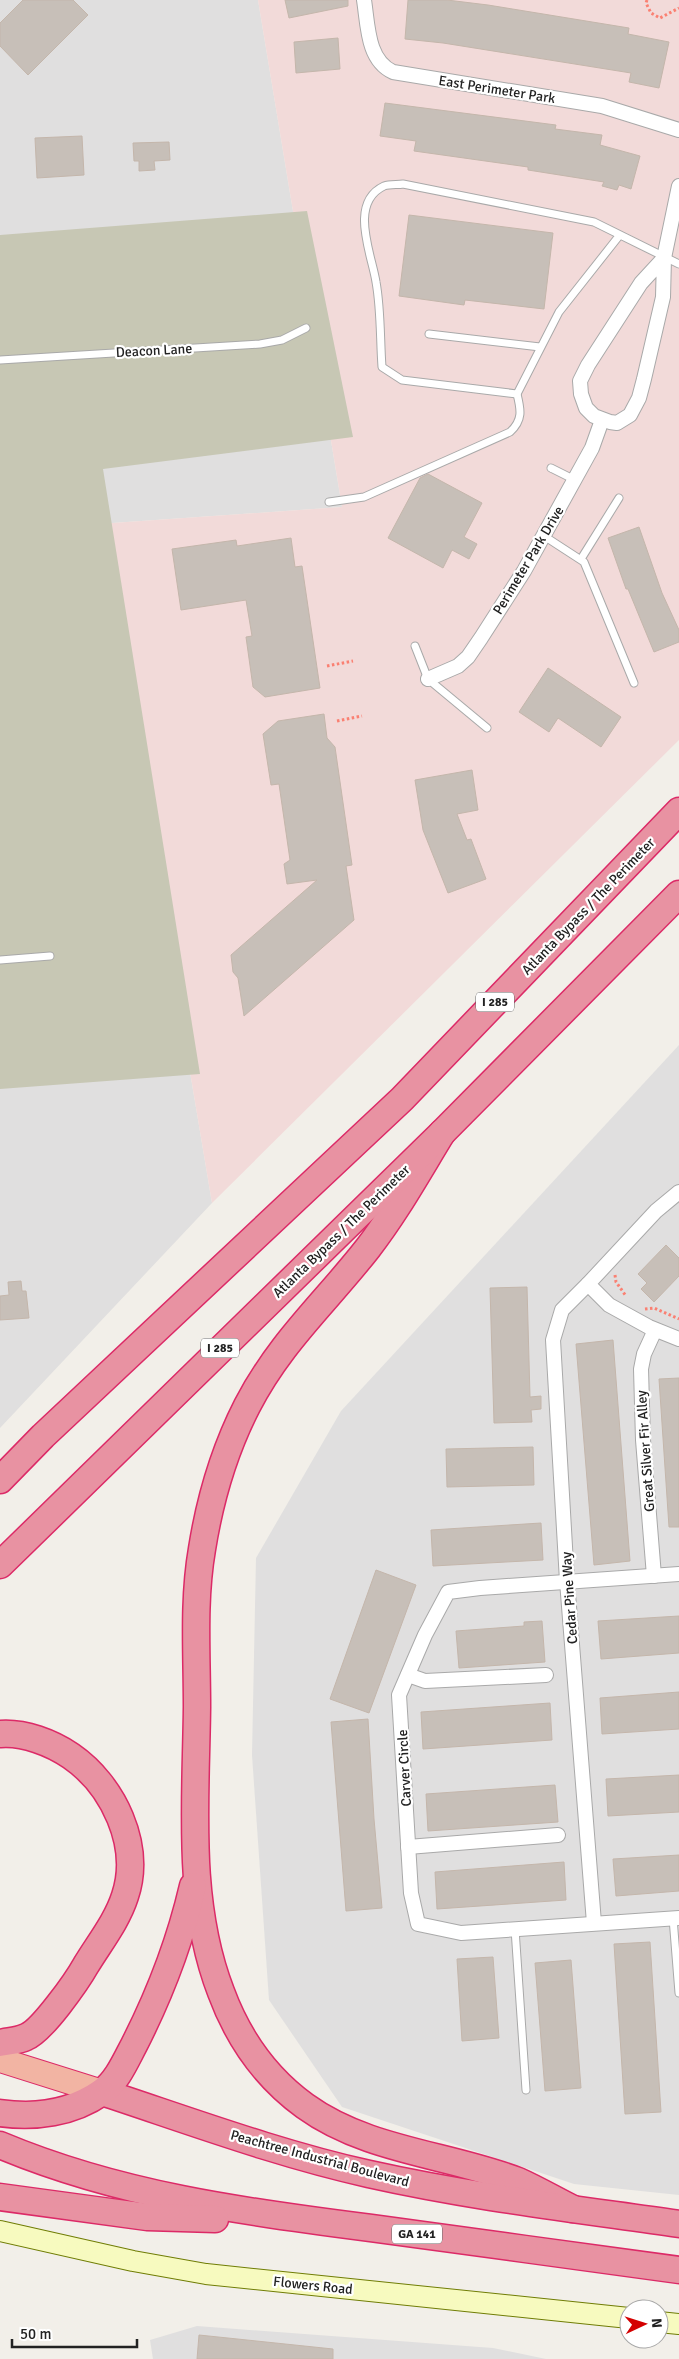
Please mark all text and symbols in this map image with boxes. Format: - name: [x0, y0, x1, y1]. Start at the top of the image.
- street label: East Perimeter Park: [437, 72, 556, 107]
- street label: Deacon Lane: [115, 340, 193, 361]
- street label: Perimeter Park Drive: [489, 503, 567, 617]
- street label: Atlanta Bypass / The Perimeter: [518, 834, 659, 979]
- road number: I 285: [476, 992, 514, 1012]
- street label: Atlanta Bypass / The Perimeter: [269, 1161, 414, 1301]
- road number: I 285: [201, 1339, 239, 1358]
- street label: Great Silver Fir Alley: [633, 1389, 658, 1512]
- street label: Cedar Pine Way: [558, 1551, 581, 1645]
- street label: Carver Circle: [394, 1729, 415, 1807]
- street label: Peachtree Industrial Boulevard: [229, 2126, 411, 2191]
- road number: GA 141: [392, 2224, 442, 2244]
- street label: Flowers Road: [272, 2273, 353, 2298]
- north arrow: [619, 2299, 669, 2349]
- scale bar: [12, 2316, 138, 2348]
- text: N: [648, 2318, 665, 2329]
- text: 50 m: [20, 2325, 51, 2343]

